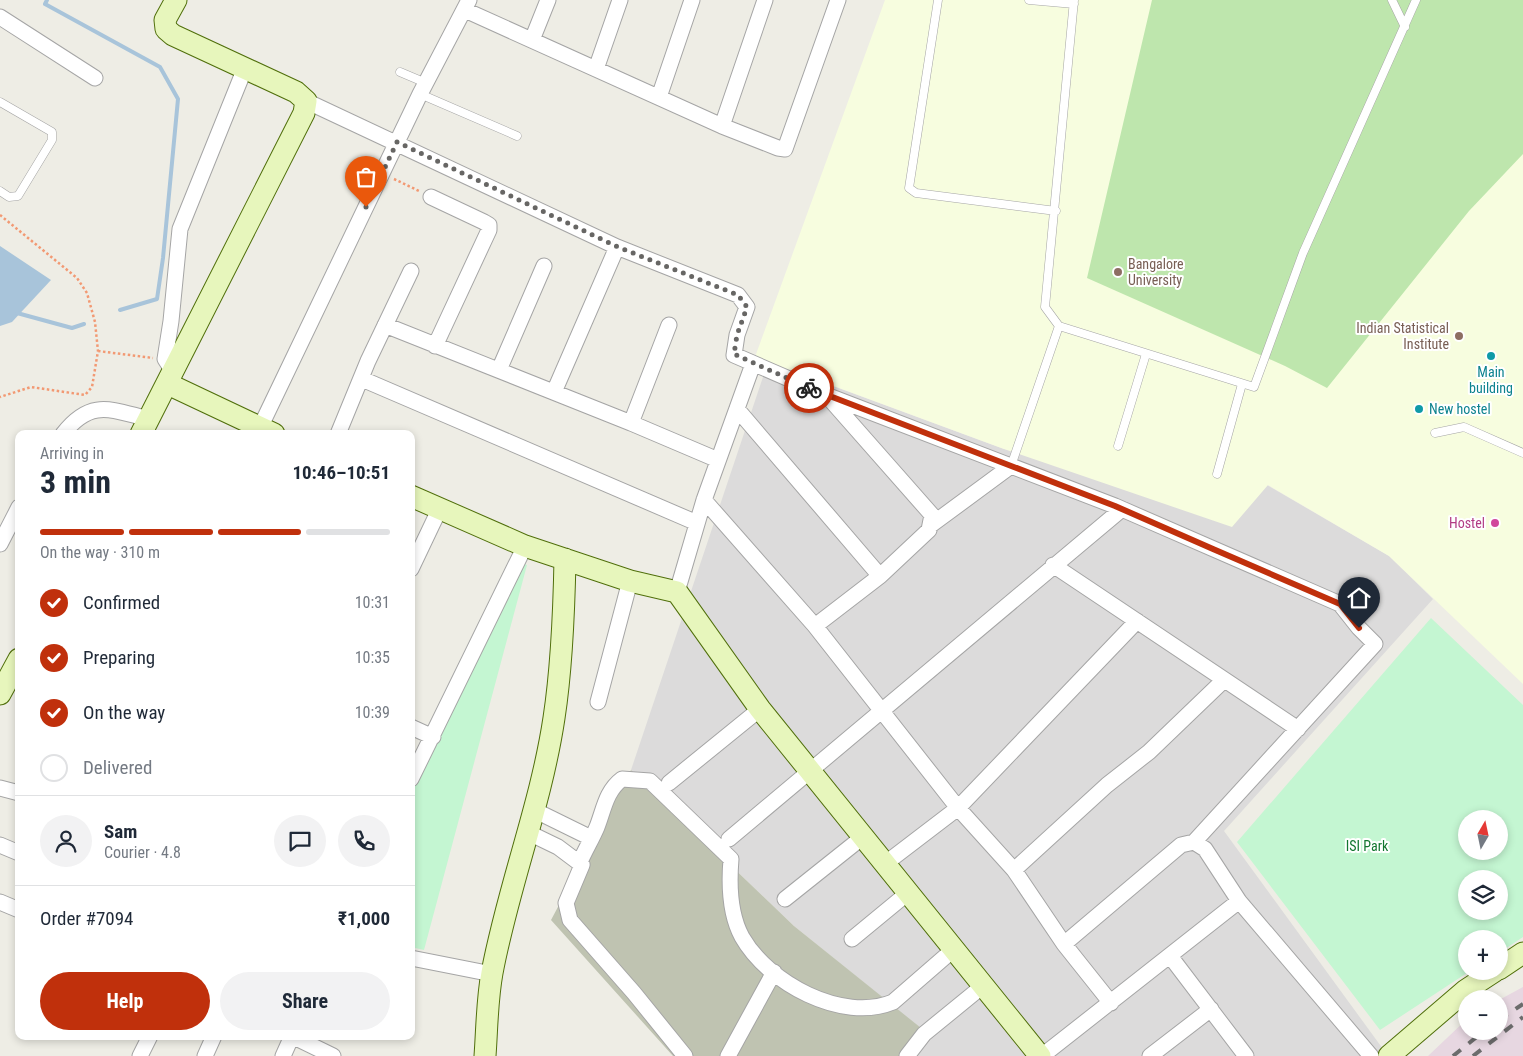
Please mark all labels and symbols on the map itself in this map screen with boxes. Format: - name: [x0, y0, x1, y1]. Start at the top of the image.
- pin: [345, 156, 387, 207]
- place label: Bangalore University: [1128, 256, 1184, 288]
- marker: Bangalore University: [1112, 266, 1124, 278]
- place label: Indian Statistical Institute: [1356, 320, 1449, 352]
- marker: Indian Statistical Institute: [1453, 330, 1465, 342]
- marker: Main building: [1485, 350, 1497, 362]
- courier: [784, 363, 834, 413]
- place label: Main building: [1469, 364, 1513, 396]
- place label: New hostel: [1429, 401, 1491, 417]
- marker: New hostel: [1413, 403, 1425, 415]
- place label: Hostel: [1449, 515, 1485, 531]
- marker: Hostel: [1489, 517, 1501, 529]
- pin: [1338, 577, 1380, 628]
- north arrow: [1458, 810, 1508, 860]
- park label: ISI Park: [1346, 838, 1389, 854]

